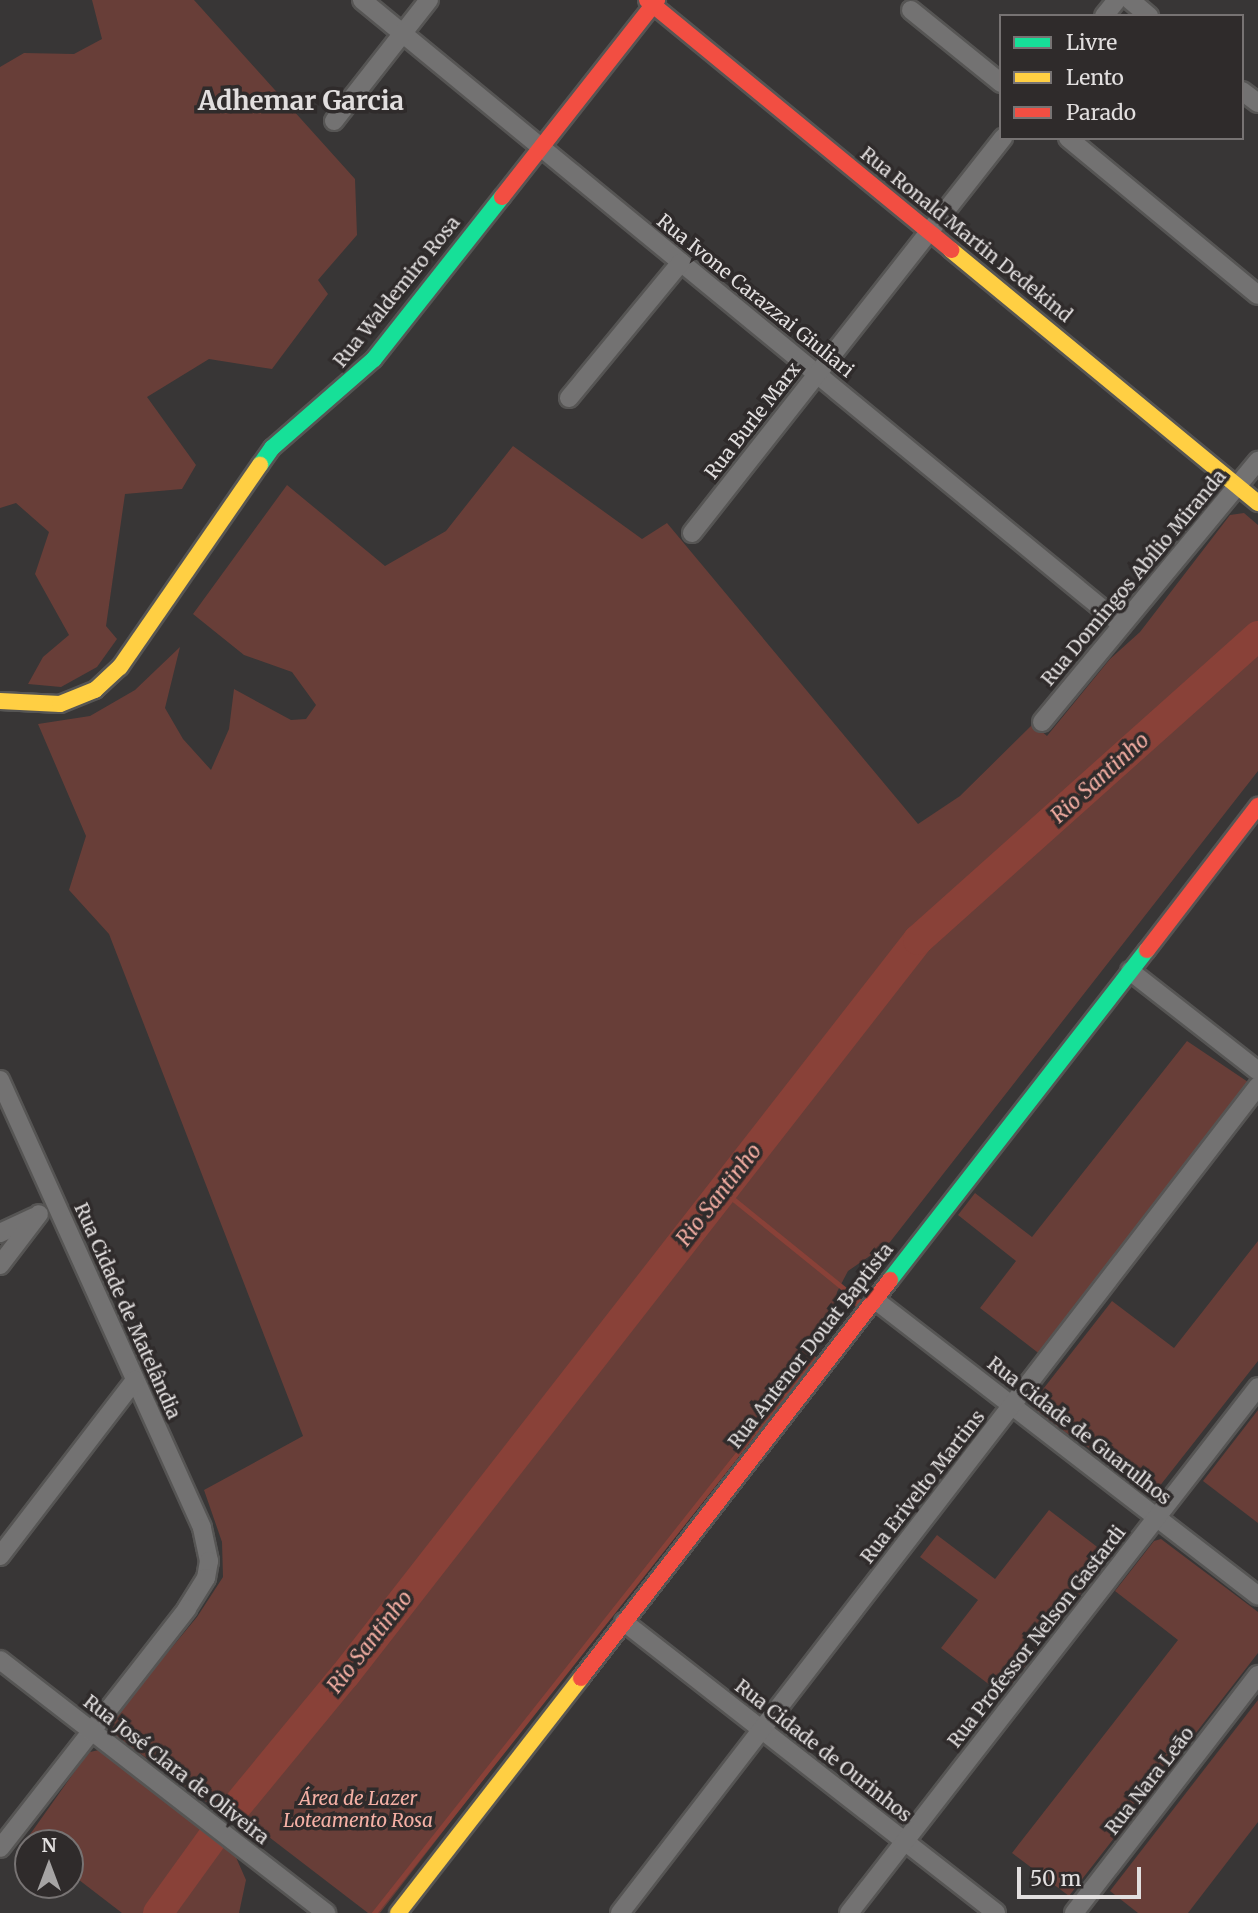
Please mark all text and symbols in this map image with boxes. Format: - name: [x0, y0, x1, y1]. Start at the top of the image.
- legend: [999, 14, 1244, 140]
- text: Livre: [1066, 29, 1117, 56]
- text: Lento: [1066, 64, 1124, 91]
- district label: Adhemar Garcia: [198, 85, 404, 117]
- text: Parado: [1066, 99, 1136, 126]
- street label: Rua Ronald Martin Dedekind: [856, 143, 1076, 327]
- street label: Rua Ivone Carazzai Giuliari: [652, 210, 858, 382]
- street label: Rua Waldemiro Rosa: [329, 212, 465, 372]
- street label: Rua Burle Marx: [700, 358, 806, 484]
- street label: Rua Domingos Abílio Miranda: [1037, 465, 1231, 691]
- water label: Rio Santinho: [1046, 728, 1154, 828]
- water label: Rio Santinho: [671, 1139, 767, 1251]
- street label: Rua Cidade de Matelândia: [69, 1199, 185, 1423]
- street label: Rua Antenor Douat Baptista: [724, 1239, 898, 1453]
- street label: Rua Cidade de Guarulhos: [983, 1352, 1175, 1510]
- street label: Rua Erivelto Martins: [856, 1406, 990, 1568]
- street label: Rua Professor Nelson Gastardi: [943, 1522, 1131, 1752]
- water label: Rio Santinho: [322, 1586, 418, 1698]
- street label: Rua Cidade de Ourinhos: [730, 1675, 916, 1827]
- street label: Rua José Clara de Oliveira: [79, 1691, 273, 1849]
- street label: Rua Nara Leão: [1101, 1723, 1199, 1839]
- park label: Área de Lazer Loteamento Rosa: [283, 1788, 433, 1832]
- north arrow: [14, 1829, 84, 1899]
- text: N: [41, 1833, 57, 1857]
- scale bar: [1020, 1854, 1144, 1898]
- text: 50 m: [1030, 1865, 1081, 1892]

